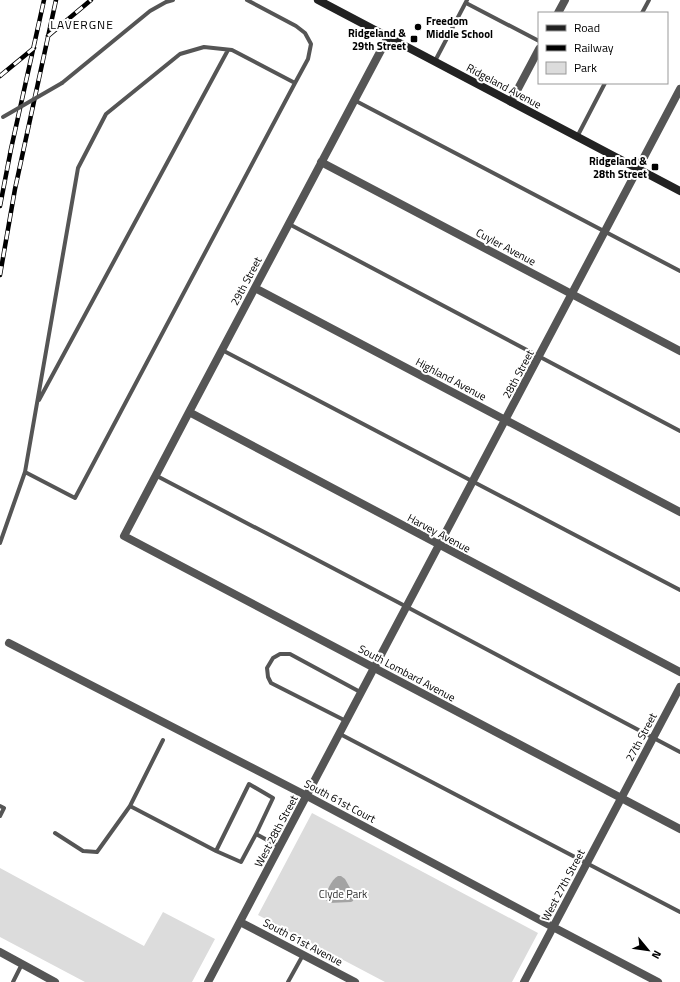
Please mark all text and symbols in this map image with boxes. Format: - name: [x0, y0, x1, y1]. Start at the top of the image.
- legend: [538, 12, 668, 84]
- place label: Freedom Middle School: [426, 13, 493, 42]
- district label: LAVERGNE: [50, 15, 114, 34]
- text: Road: [574, 18, 600, 37]
- marker: Freedom Middle School: [413, 22, 423, 32]
- place label: Ridgeland & 29th Street: [348, 25, 406, 54]
- marker: Ridgeland & 29th Street: [409, 34, 419, 44]
- text: Railway: [574, 38, 614, 57]
- text: Park: [574, 58, 597, 77]
- street label: Ridgeland Avenue: [464, 59, 545, 113]
- place label: Ridgeland & 28th Street: [589, 153, 647, 182]
- marker: Ridgeland & 28th Street: [650, 162, 660, 172]
- street label: Cuyler Avenue: [473, 225, 539, 270]
- street label: 29th Street: [227, 254, 266, 308]
- street label: 28th Street: [499, 347, 538, 401]
- street label: Highland Avenue: [413, 354, 490, 405]
- street label: Harvey Avenue: [405, 510, 474, 557]
- street label: South Lombard Avenue: [356, 641, 459, 706]
- street label: 27th Street: [622, 710, 661, 764]
- street label: South 61st Court: [301, 775, 379, 827]
- street label: West 28th Street: [250, 792, 302, 870]
- street label: West 27th Street: [537, 846, 589, 924]
- park label: Clyde Park: [319, 886, 368, 902]
- street label: South 61st Avenue: [260, 914, 346, 970]
- north arrow: [628, 930, 668, 970]
- text: N: [648, 948, 666, 962]

